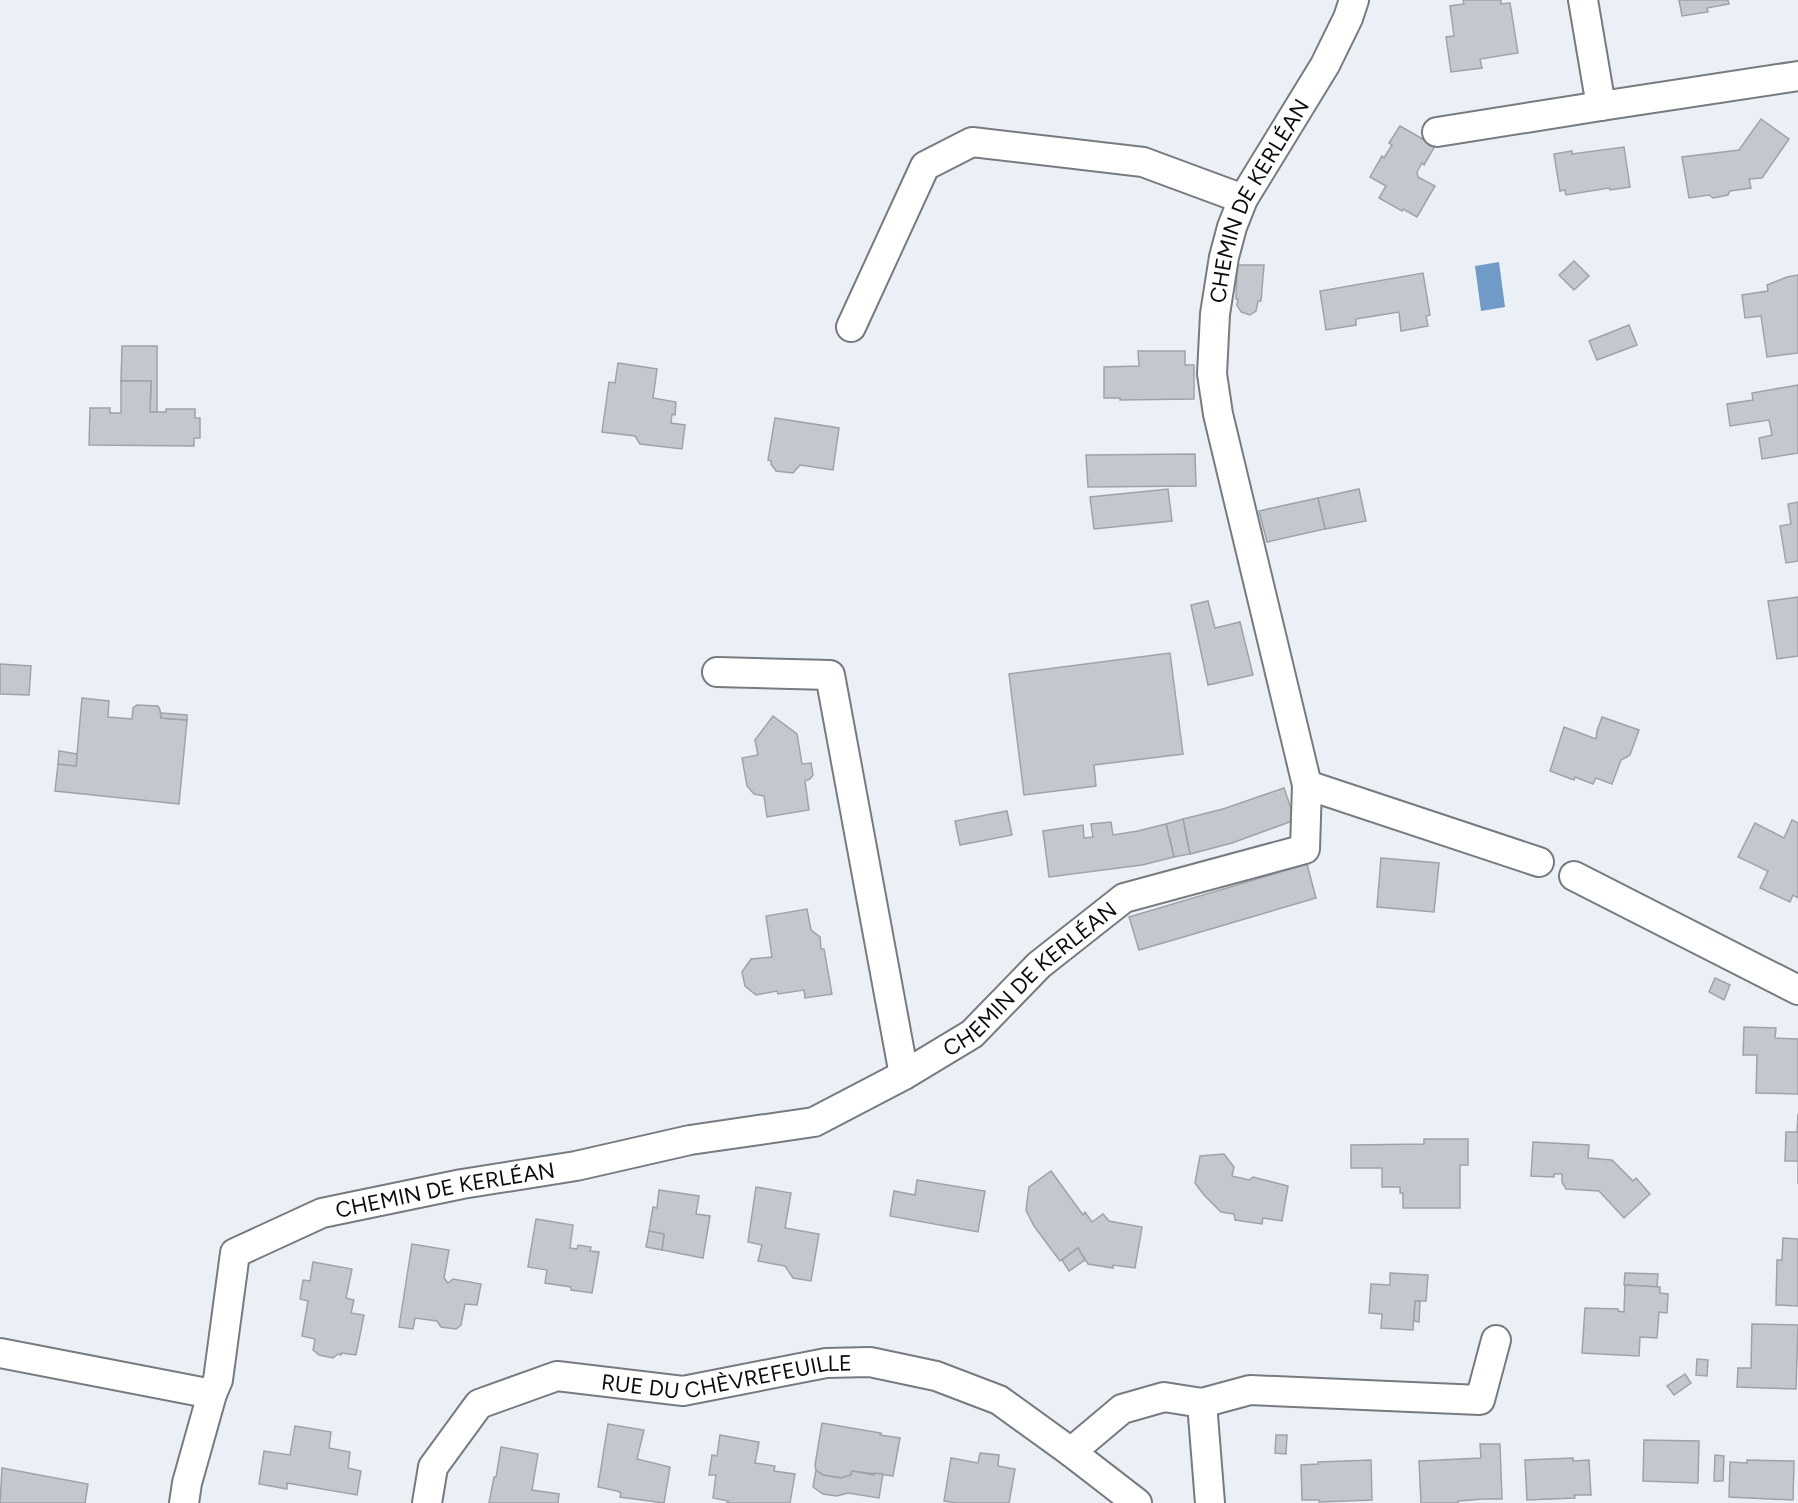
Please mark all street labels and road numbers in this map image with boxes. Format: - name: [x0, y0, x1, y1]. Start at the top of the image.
- street label: CHEMIN DE KERLÉAN: [1203, 94, 1315, 305]
- street label: CHEMIN DE KERLÉAN: [938, 896, 1122, 1062]
- street label: CHEMIN DE KERLÉAN: [333, 1156, 557, 1223]
- street label: RUE DU CHÈVREFEUILLE: [600, 1349, 852, 1405]

